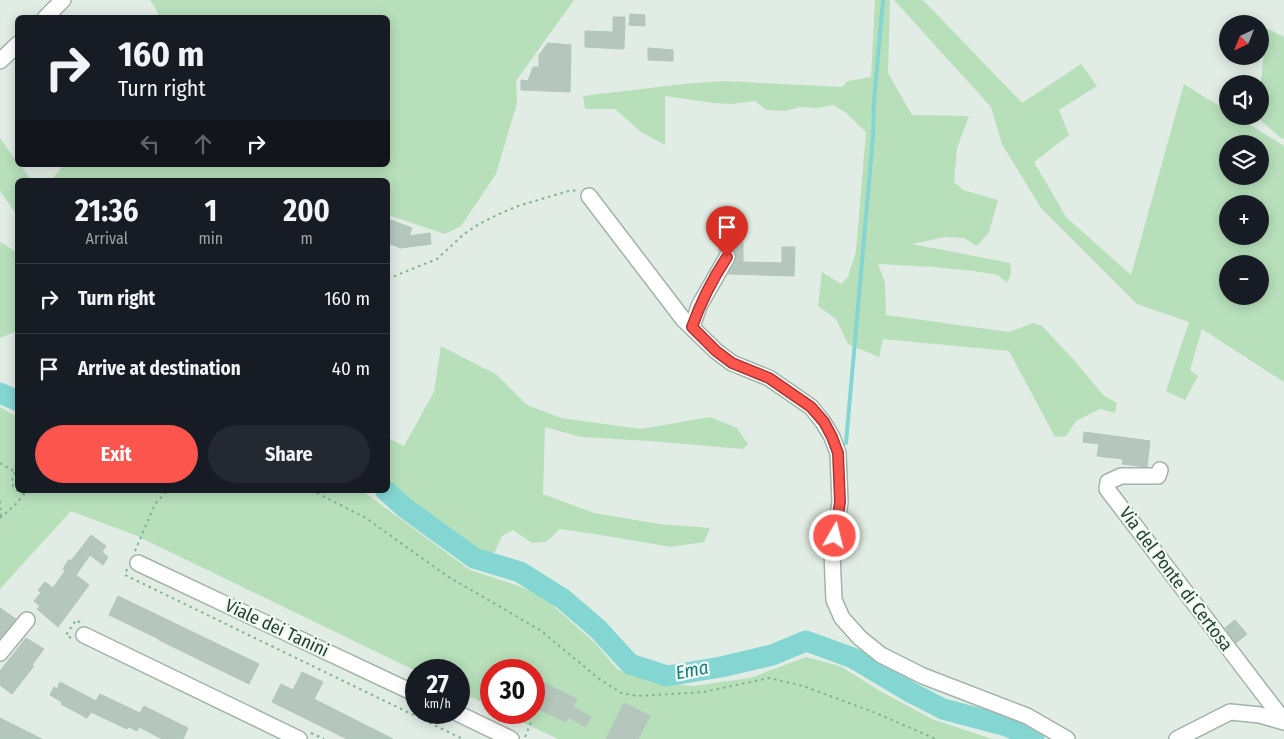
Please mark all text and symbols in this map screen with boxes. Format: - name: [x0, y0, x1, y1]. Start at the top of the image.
- north arrow: [1219, 15, 1269, 65]
- map controls: [1219, 15, 1269, 305]
- text: 160 m: [118, 33, 204, 75]
- icon: right: [35, 35, 100, 100]
- text: Turn right: [118, 75, 206, 102]
- button: sound: [1219, 75, 1269, 125]
- icon: left: [136, 130, 164, 158]
- icon: ahead: [189, 130, 217, 158]
- icon: right: [242, 130, 270, 158]
- button: layers: [1219, 135, 1269, 185]
- text: 21:36: [75, 193, 138, 229]
- text: 1: [204, 193, 217, 229]
- text: 200: [283, 193, 330, 229]
- button: +: [1219, 195, 1269, 245]
- pin: [706, 206, 748, 257]
- icon: arrive: [713, 213, 741, 241]
- text: Arrival: [86, 229, 128, 248]
- text: min: [198, 229, 223, 248]
- text: m: [300, 229, 313, 248]
- button: −: [1219, 255, 1269, 305]
- icon: right: [35, 285, 63, 313]
- text: Turn right: [78, 287, 155, 310]
- text: 160 m: [324, 287, 370, 310]
- icon: arrive: [35, 355, 63, 383]
- text: Arrive at destination: [78, 357, 241, 380]
- text: 40 m: [332, 357, 370, 380]
- button: Exit: [35, 425, 198, 483]
- button: Share: [208, 425, 370, 483]
- street label: Via del Ponte di Certosa: [1115, 503, 1237, 656]
- position arrow: [808, 509, 860, 561]
- street label: Viale dei Tanini: [222, 594, 332, 662]
- water label: Ema: [674, 656, 710, 684]
- speed limit sign: 30: [480, 659, 545, 724]
- text: 27: [426, 670, 449, 700]
- text: km/h: [424, 697, 451, 711]

